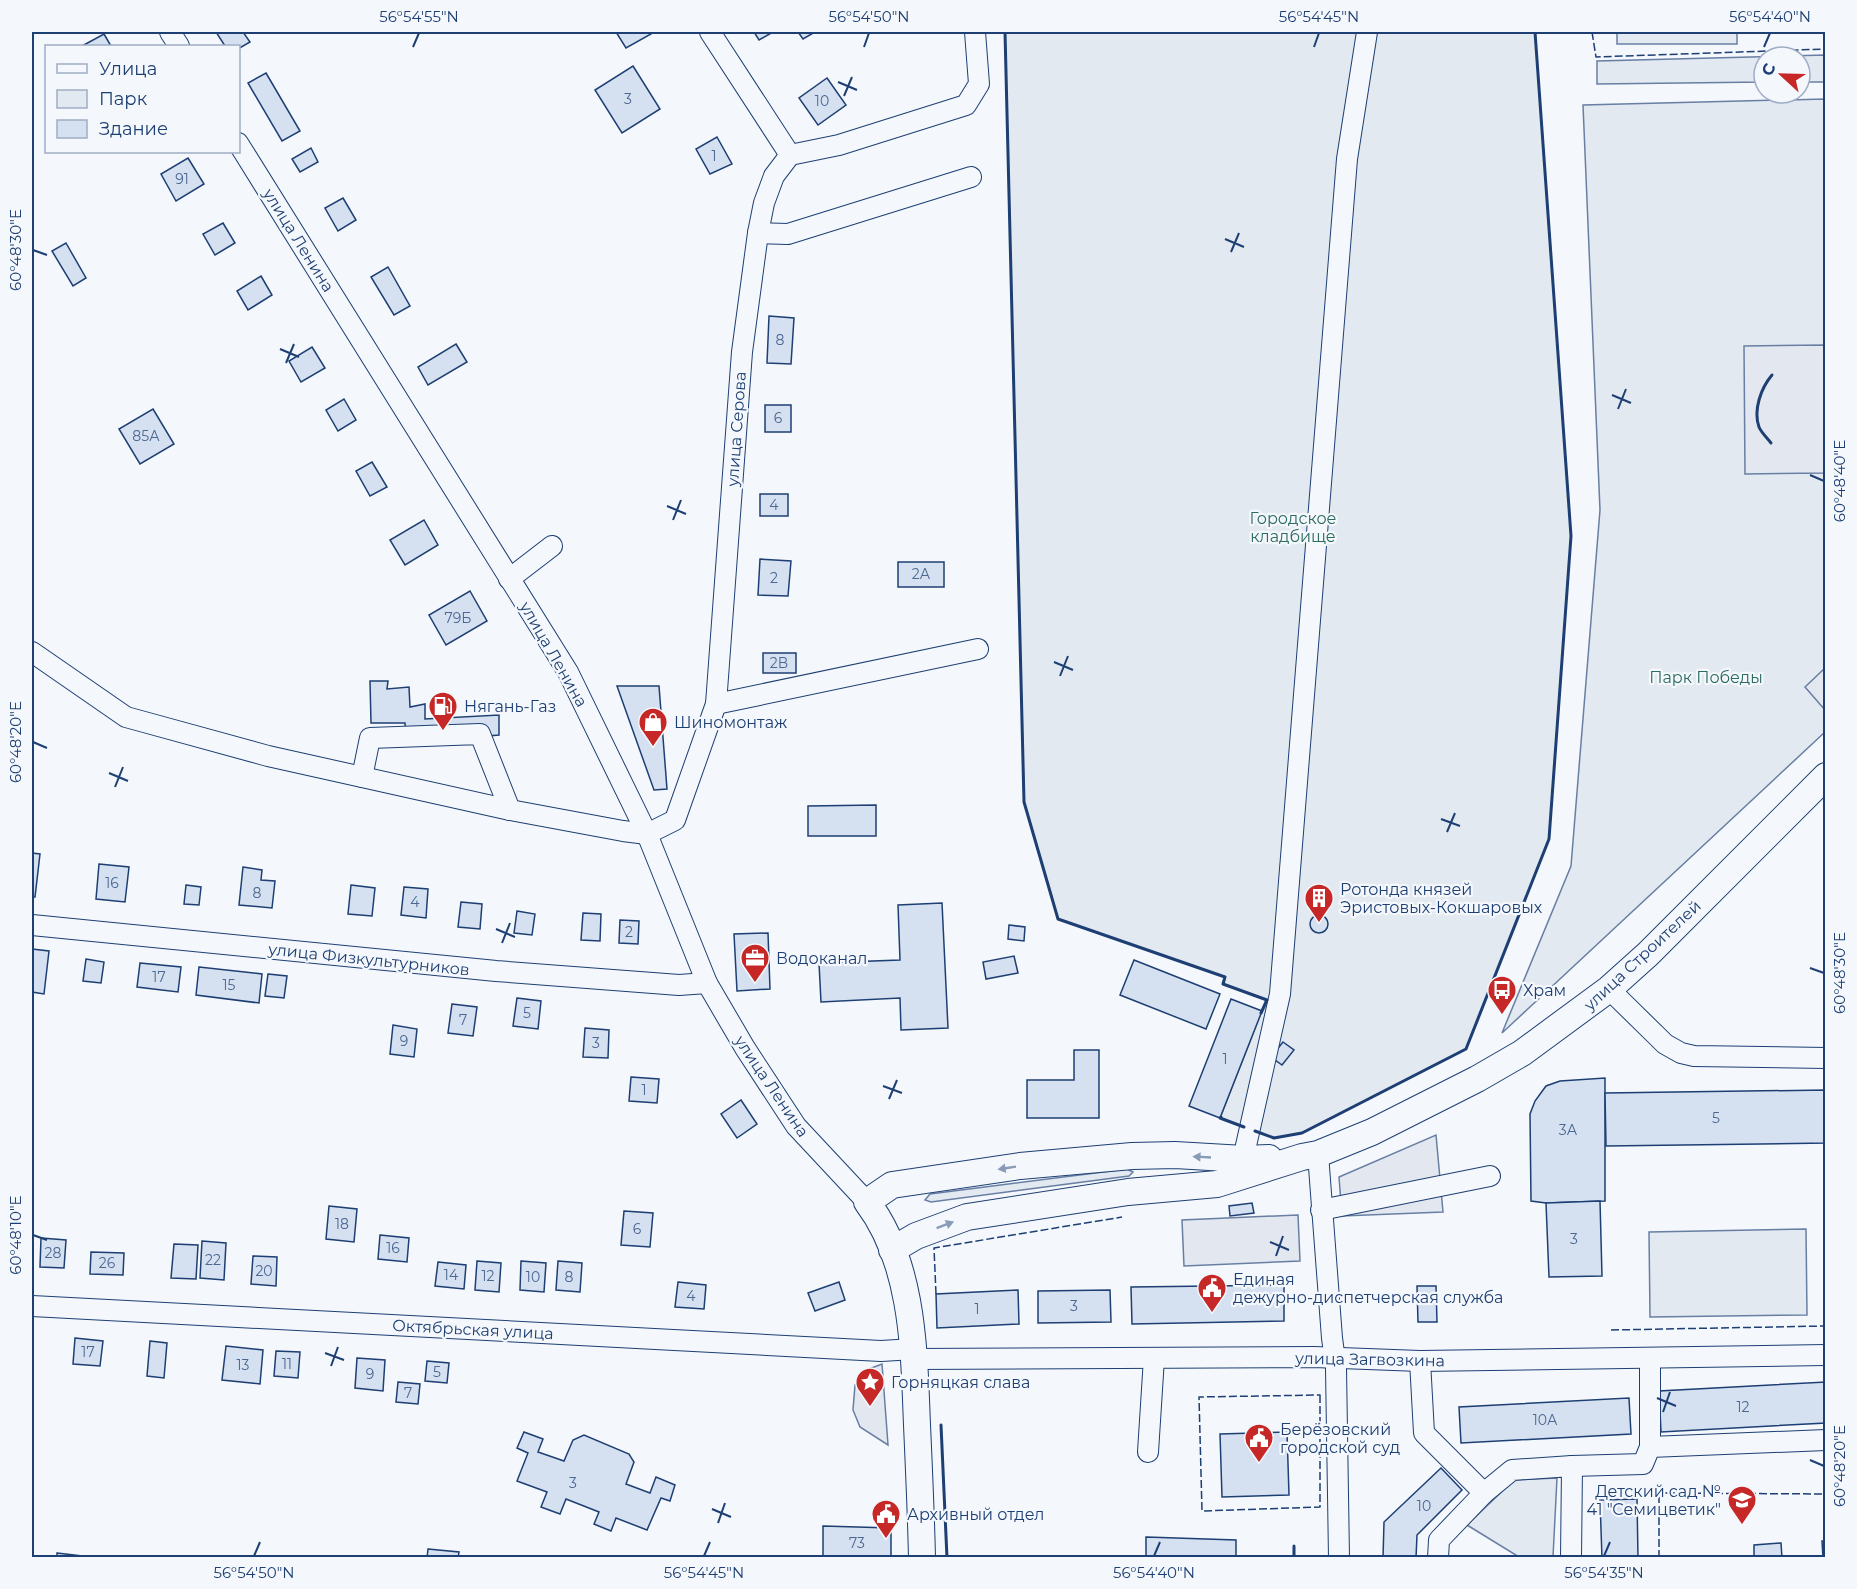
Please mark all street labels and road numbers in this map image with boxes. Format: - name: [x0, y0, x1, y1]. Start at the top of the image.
- street label: улица Ленина: [259, 184, 338, 296]
- street label: улица Серова: [723, 371, 750, 488]
- street label: улица Ленина: [515, 597, 591, 710]
- street label: улица Строителей: [1579, 896, 1705, 1015]
- street label: улица Физкультурников: [266, 939, 471, 980]
- street label: улица Ленина: [730, 1031, 813, 1141]
- street label: Октябрьская улица: [392, 1316, 554, 1343]
- street label: улица Загвозкина: [1294, 1349, 1445, 1370]

